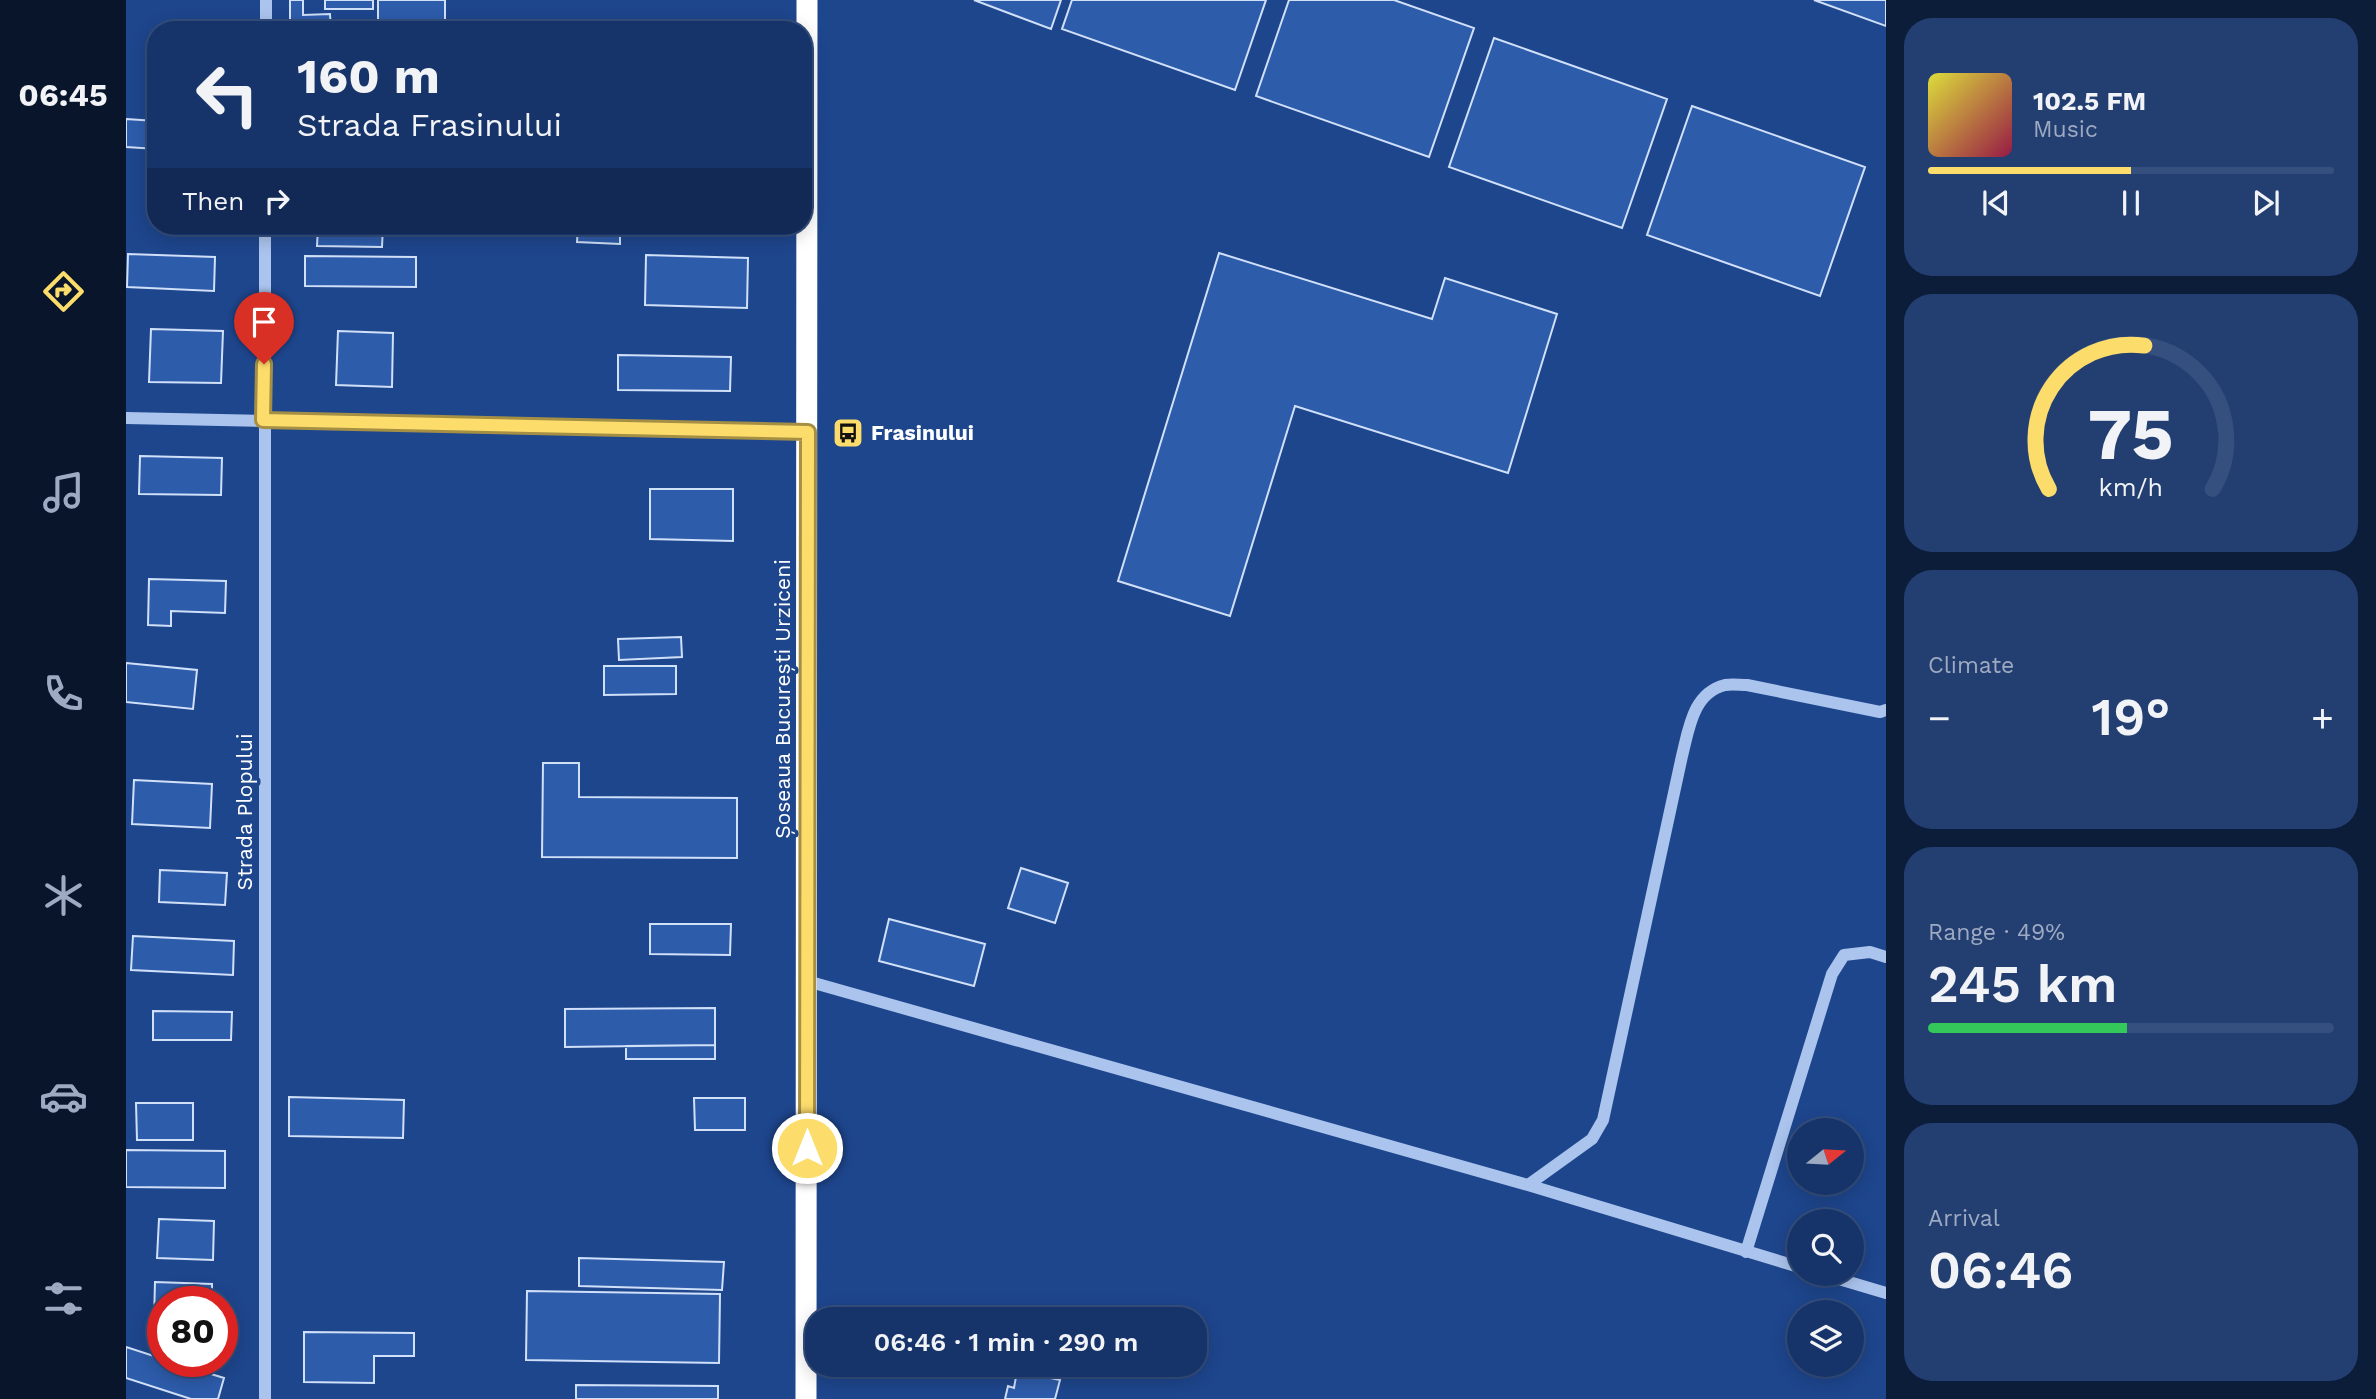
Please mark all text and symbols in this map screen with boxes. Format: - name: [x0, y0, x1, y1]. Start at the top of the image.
- text: 160 m: [297, 47, 440, 105]
- icon: left: [182, 49, 273, 140]
- text: 06:45: [18, 76, 108, 114]
- text: 102.5 FM: [2033, 86, 2146, 116]
- text: Strada Frasinului: [297, 106, 562, 144]
- text: Music: [2033, 116, 2098, 143]
- icon: right: [258, 182, 296, 220]
- icon: previous: [1977, 184, 2015, 222]
- icon: pause: [2112, 184, 2150, 222]
- icon: next: [2247, 184, 2285, 222]
- text: Then: [182, 186, 244, 216]
- icon: directions: [39, 267, 88, 316]
- pin: [234, 292, 294, 364]
- icon: arrive: [245, 303, 283, 341]
- text: 75: [2088, 392, 2174, 478]
- bus stop icon: Frasinului: [831, 416, 865, 450]
- place label: Frasinului: [871, 420, 974, 445]
- icon: music: [39, 468, 88, 517]
- text: km/h: [2099, 473, 2163, 502]
- street label: Șoseaua București Urziceni: [770, 559, 795, 839]
- text: Climate: [1928, 652, 2014, 679]
- icon: phone: [39, 669, 88, 718]
- text: 19°: [2092, 687, 2170, 748]
- text: −: [1928, 696, 1951, 740]
- text: +: [2311, 696, 2334, 740]
- street label: Strada Plopului: [232, 733, 257, 891]
- icon: climate: [39, 871, 88, 920]
- text: Range · 49%: [1928, 919, 2065, 946]
- text: 245 km: [1928, 954, 2117, 1015]
- icon: car: [39, 1072, 88, 1121]
- position arrow: [770, 1111, 844, 1185]
- north arrow: [1787, 1118, 1864, 1195]
- map controls: [1787, 1118, 1864, 1377]
- text: Arrival: [1928, 1205, 2000, 1232]
- button: search: [1787, 1209, 1864, 1286]
- text: 06:46: [1928, 1240, 2073, 1301]
- icon: filters: [39, 1274, 88, 1323]
- speed limit sign: 80: [147, 1286, 238, 1377]
- button: layers: [1787, 1300, 1864, 1377]
- text: 06:46 · 1 min · 290 m: [874, 1327, 1138, 1357]

